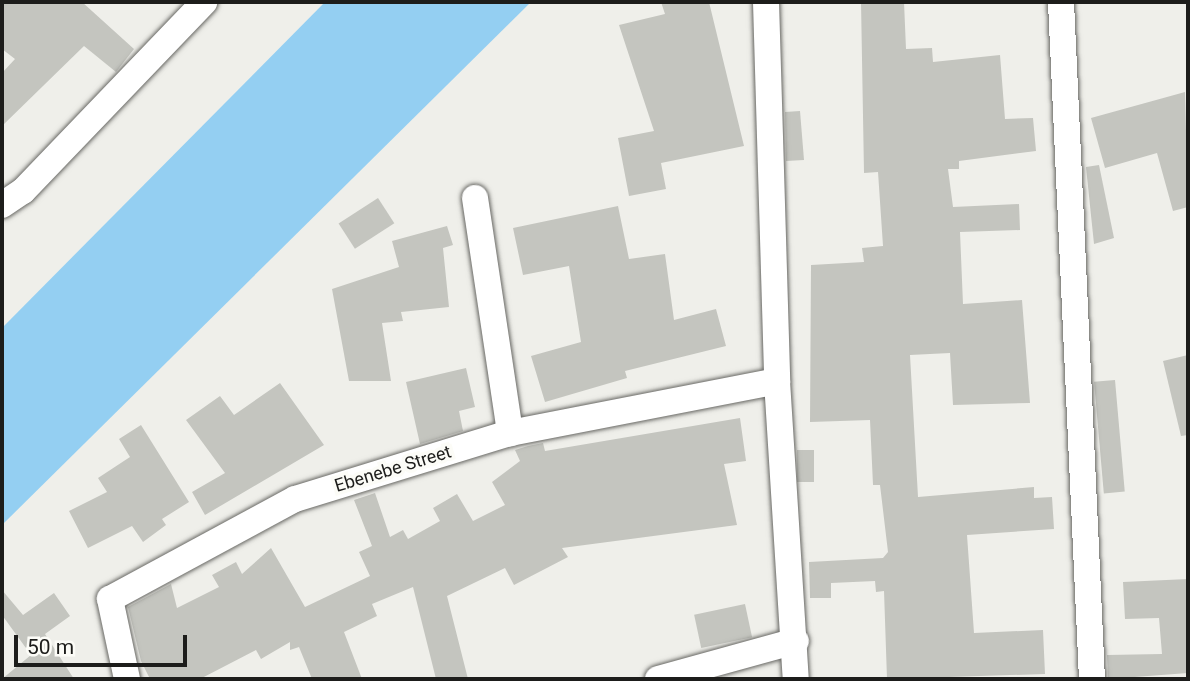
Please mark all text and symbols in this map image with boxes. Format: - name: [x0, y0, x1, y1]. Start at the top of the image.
- street label: Ebenebe Street: [332, 441, 454, 497]
- scale bar: [18, 622, 191, 666]
- text: 50 m: [27, 635, 74, 659]

